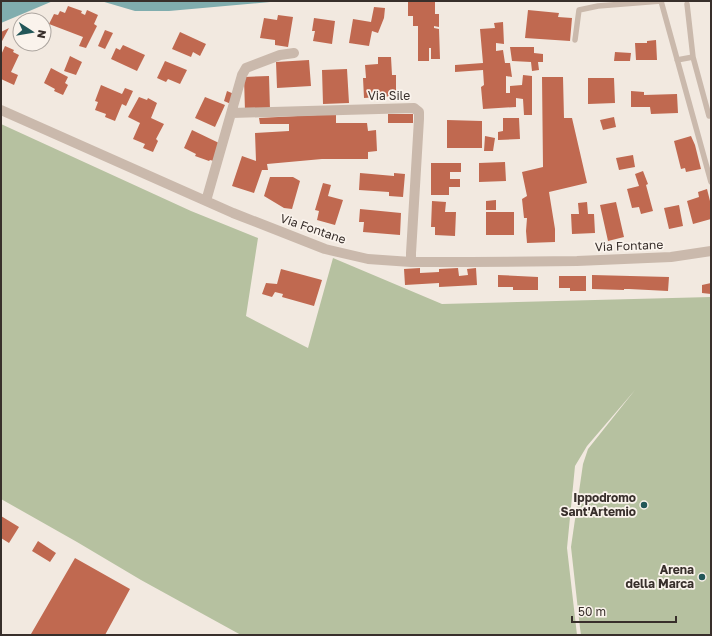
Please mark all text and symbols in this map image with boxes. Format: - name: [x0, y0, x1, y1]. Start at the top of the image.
- north arrow: [12, 12, 52, 52]
- text: N: [35, 29, 49, 40]
- street label: Via Sile: [368, 88, 410, 103]
- street label: Via Fontane: [278, 210, 348, 247]
- street label: Via Fontane: [595, 237, 663, 254]
- place label: Ippodromo Sant'Artemio: [560, 490, 636, 519]
- marker: Ippodromo Sant'Artemio: [639, 500, 649, 510]
- place label: Arena della Marca: [626, 562, 694, 591]
- marker: Arena della Marca: [697, 572, 707, 582]
- scale bar: [572, 598, 676, 624]
- text: 50 m: [578, 604, 606, 619]

